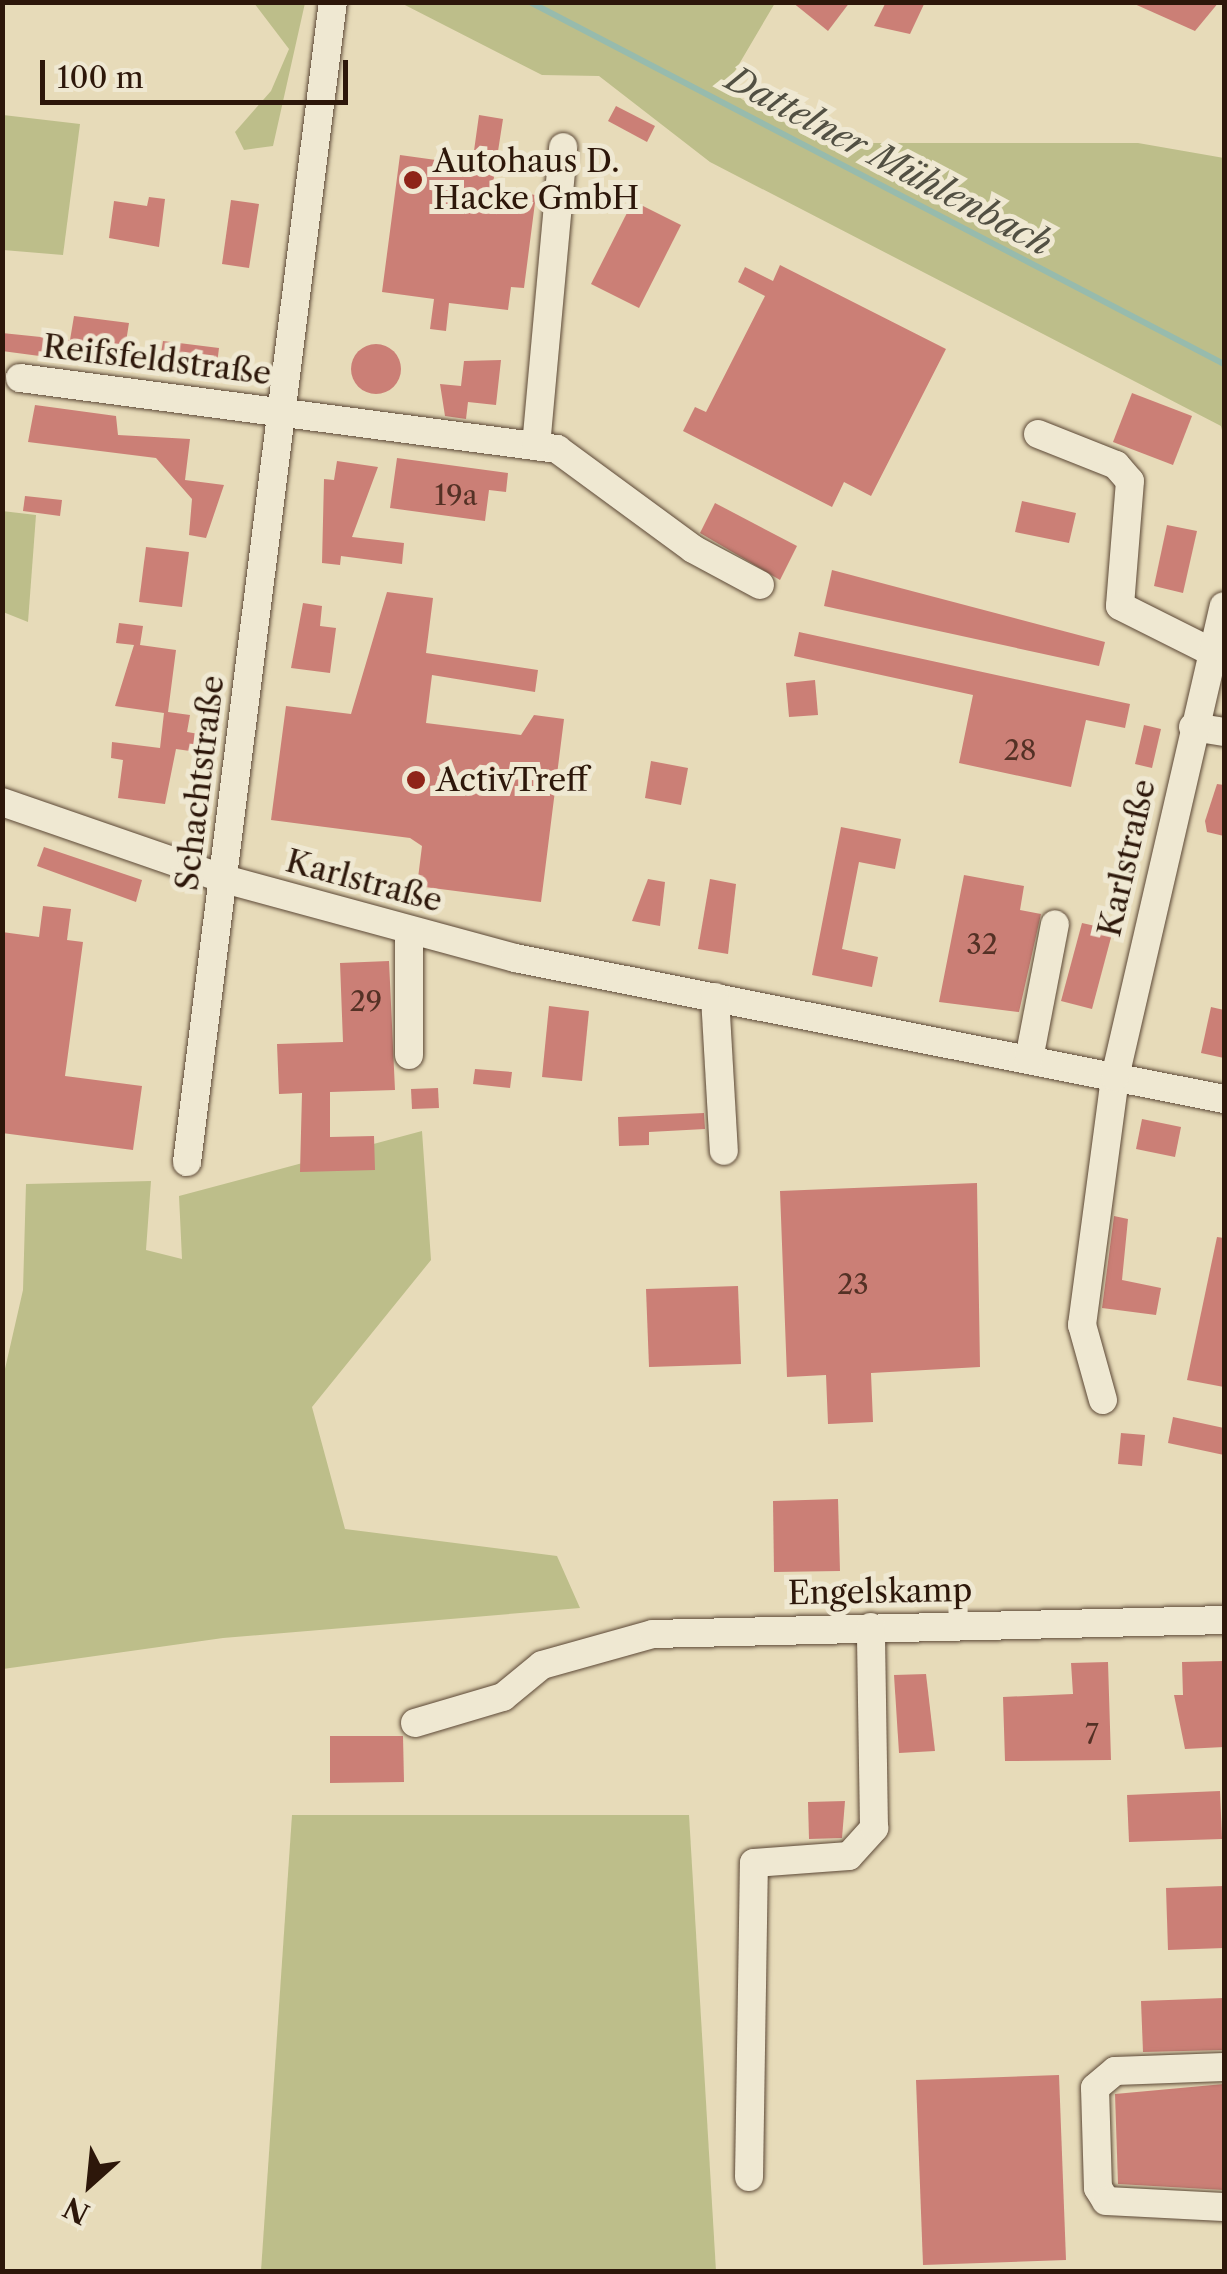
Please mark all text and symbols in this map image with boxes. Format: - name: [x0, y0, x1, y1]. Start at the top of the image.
- scale bar: [45, 40, 352, 102]
- water label: Dattelner Mühlenbach: [719, 57, 1059, 265]
- text: 100 m: [57, 59, 144, 96]
- place label: Autohaus D. Hacke GmbH: [433, 143, 639, 218]
- marker: Autohaus D. Hacke GmbH: [402, 169, 424, 191]
- street label: Reifsfeldstraße: [41, 327, 273, 393]
- house number: 19a: [435, 478, 477, 512]
- street label: Schachtstraße: [168, 673, 232, 893]
- house number: 28: [1004, 733, 1036, 767]
- place label: ActivTreff: [436, 761, 588, 799]
- marker: ActivTreff: [405, 769, 427, 791]
- street label: Karlstraße: [1090, 776, 1164, 940]
- street label: Karlstraße: [282, 842, 446, 920]
- house number: 32: [966, 927, 998, 961]
- house number: 29: [350, 984, 382, 1018]
- house number: 23: [837, 1267, 869, 1301]
- street label: Engelskamp: [787, 1571, 973, 1613]
- house number: 7: [1085, 1717, 1099, 1751]
- north arrow: [40, 2134, 140, 2234]
- text: N: [58, 2190, 95, 2231]

